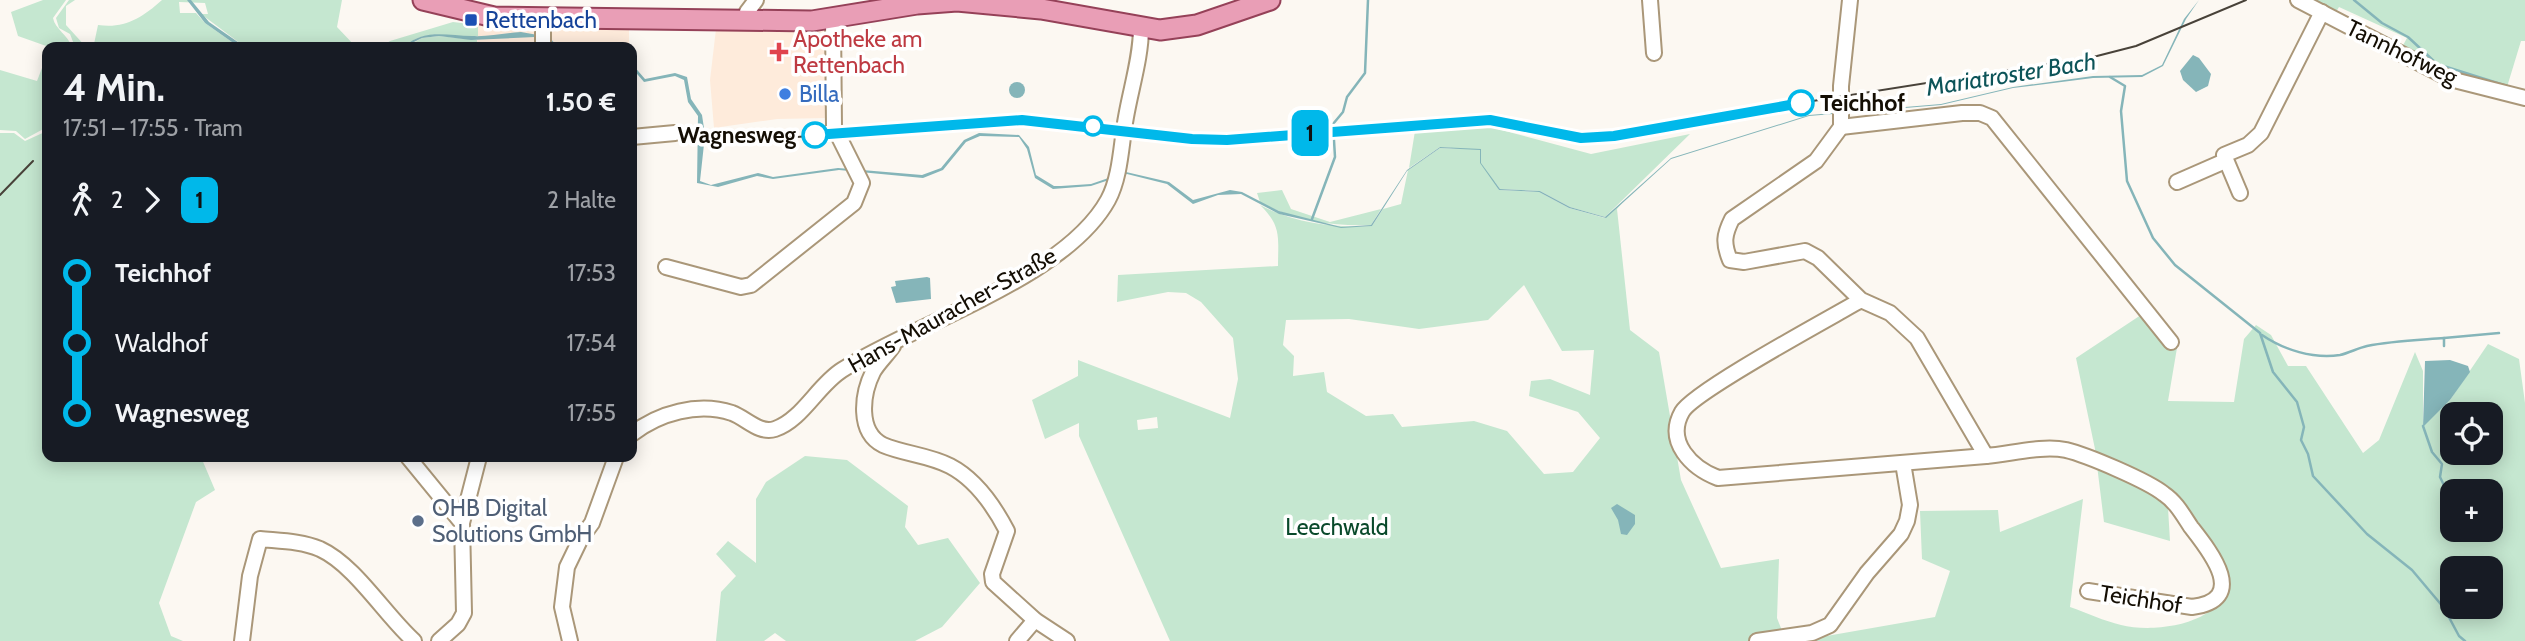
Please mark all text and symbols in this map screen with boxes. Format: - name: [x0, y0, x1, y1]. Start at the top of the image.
- place label: Rettenbach: [485, 6, 597, 34]
- marker: Rettenbach: [463, 12, 479, 28]
- street label: Tannhofweg: [2342, 13, 2463, 91]
- place label: Apotheke am Rettenbach: [793, 25, 922, 79]
- marker: Apotheke am Rettenbach: [771, 44, 787, 60]
- water label: Mariatroster Bach: [1923, 46, 2098, 102]
- text: 4 Min.: [63, 64, 165, 111]
- place label: Billa: [799, 80, 839, 108]
- text: 1.50 €: [546, 86, 616, 118]
- marker: Billa: [777, 86, 793, 102]
- place label: Teichhof: [1820, 89, 1905, 117]
- marker: Teichhof: [1788, 90, 1814, 116]
- line badge: 1: [1287, 110, 1333, 156]
- text: 17:51 – 17:55 · Tram: [63, 114, 243, 142]
- unlabelled marker: [1083, 116, 1103, 136]
- text: 1: [1306, 118, 1314, 147]
- place label: Wagnesweg: [678, 121, 796, 149]
- marker: Wagnesweg: [802, 122, 828, 148]
- icon: walk: [63, 181, 101, 219]
- icon: forward: [133, 181, 171, 219]
- text: 1: [195, 185, 204, 214]
- text: 2: [111, 186, 123, 214]
- text: 2 Halte: [547, 186, 616, 214]
- street label: Hans-Mauracher-Straße: [843, 241, 1061, 379]
- text: Teichhof: [115, 257, 211, 289]
- text: 17:53: [567, 259, 616, 287]
- text: Waldhof: [115, 327, 208, 359]
- text: 17:54: [566, 329, 616, 357]
- text: Wagnesweg: [115, 397, 249, 429]
- text: 17:55: [567, 399, 616, 427]
- map controls: [2440, 402, 2503, 619]
- button: locate: [2440, 402, 2503, 465]
- button: +: [2440, 479, 2503, 542]
- place label: OHB Digital Solutions GmbH: [432, 494, 592, 548]
- marker: OHB Digital Solutions GmbH: [410, 513, 426, 529]
- park label: Leechwald: [1285, 513, 1389, 541]
- button: −: [2440, 556, 2503, 619]
- street label: Teichhof: [2098, 579, 2184, 619]

